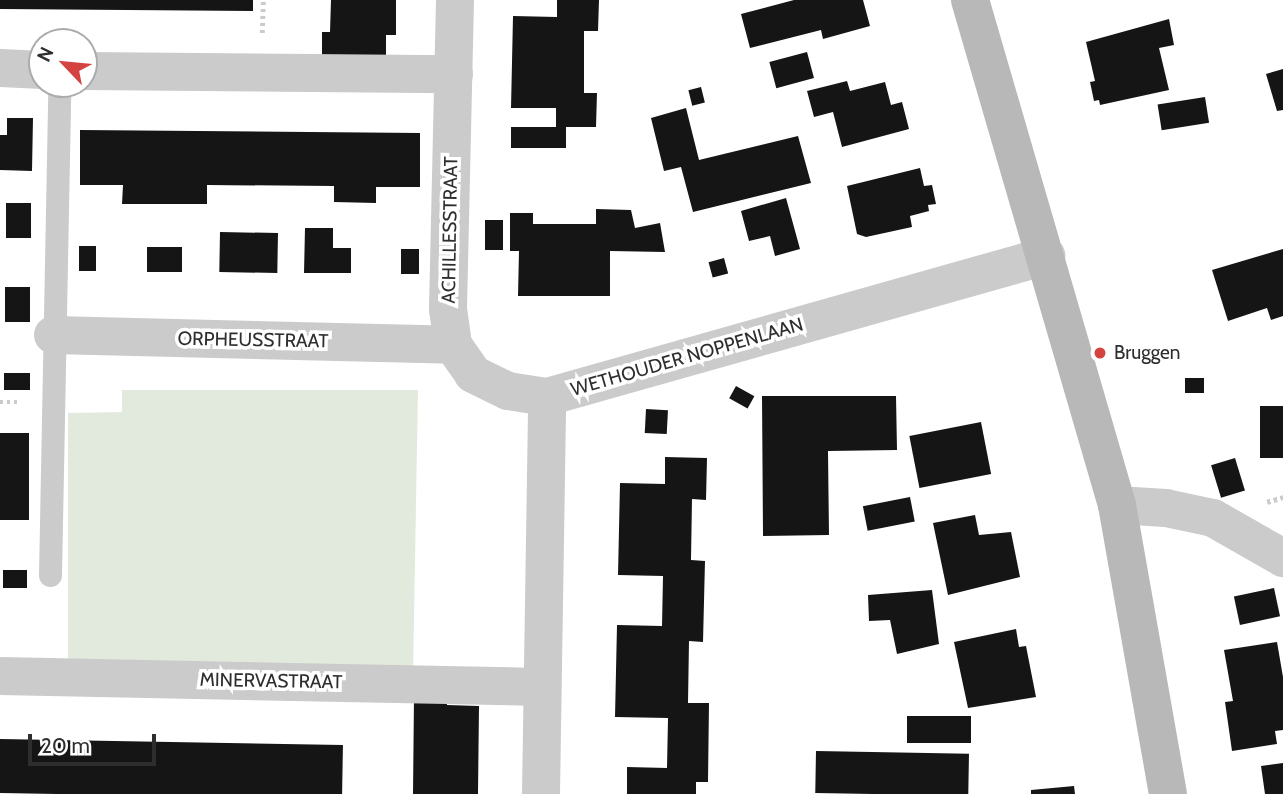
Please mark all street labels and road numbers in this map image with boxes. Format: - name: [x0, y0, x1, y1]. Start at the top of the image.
- street label: ACHILLESSTRAAT: [437, 156, 463, 304]
- street label: WETHOUDER NOPPENLAAN: [568, 313, 806, 401]
- street label: ORPHEUSSTRAAT: [177, 327, 329, 353]
- street label: MINERVASTRAAT: [199, 668, 343, 694]

